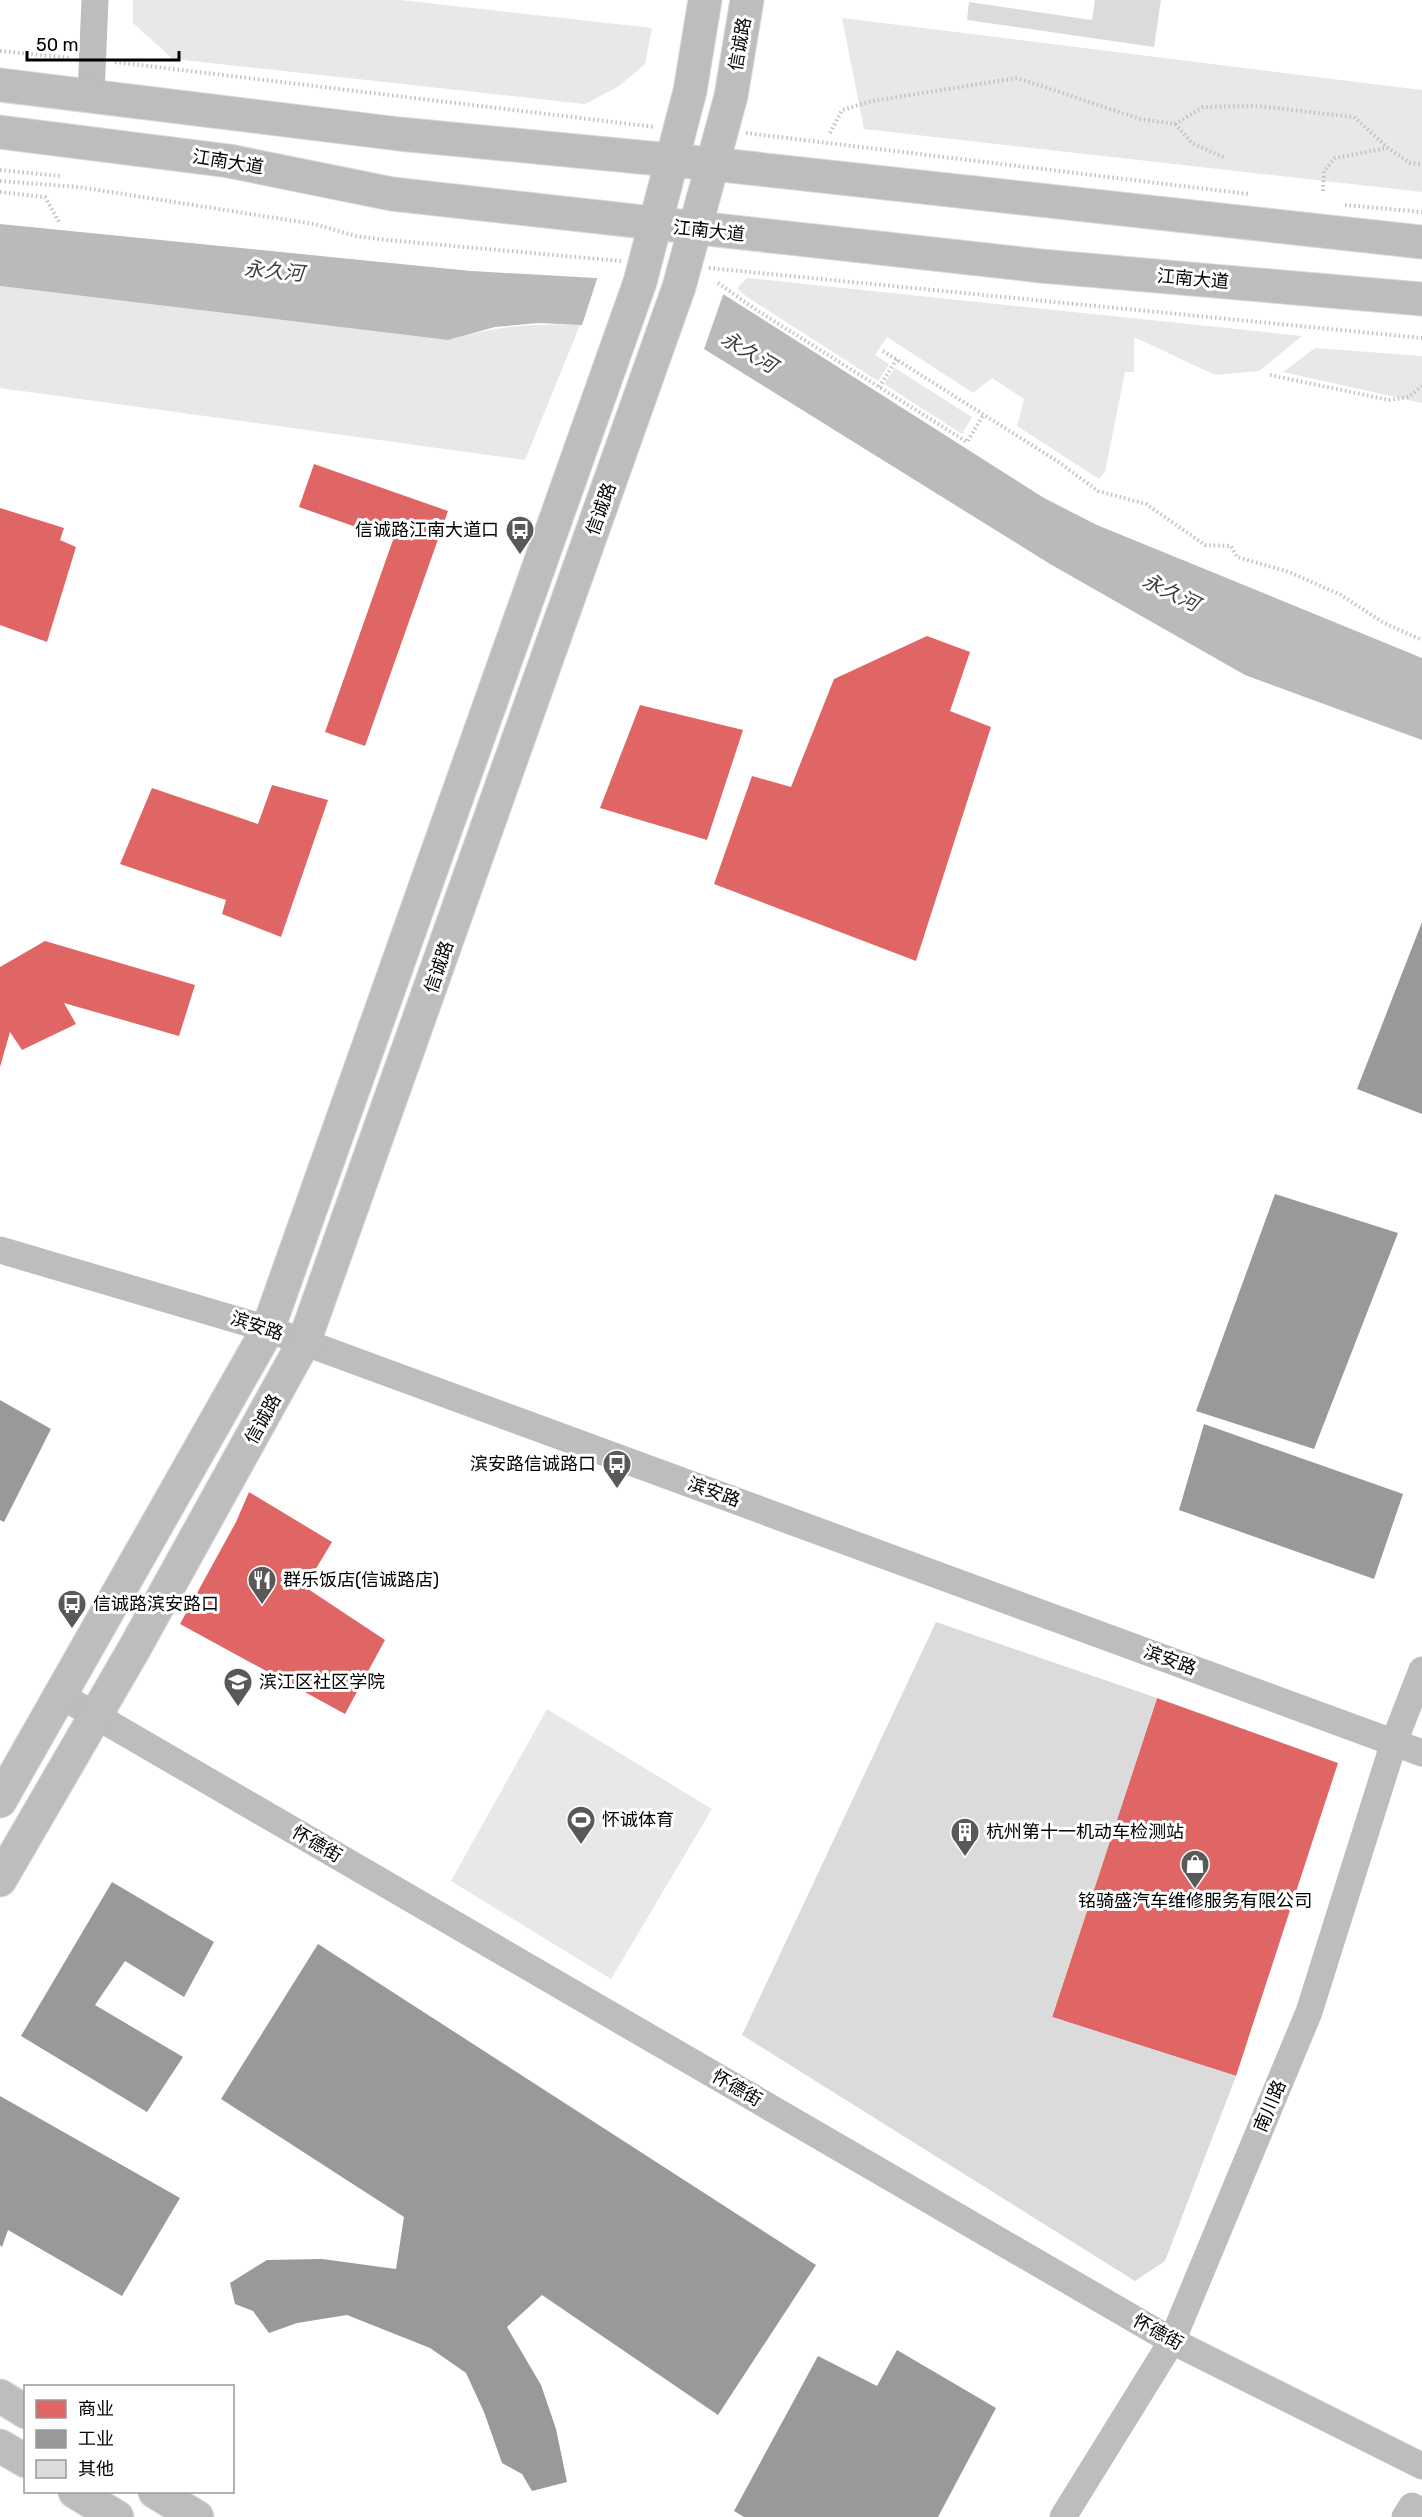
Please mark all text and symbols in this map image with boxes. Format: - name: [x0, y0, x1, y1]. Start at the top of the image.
- street label: 信诚路: [724, 16, 756, 72]
- scale bar: [27, 24, 178, 62]
- text: 50 m: [36, 34, 79, 56]
- street label: 江南大道: [191, 146, 265, 178]
- street label: 江南大道: [672, 216, 746, 246]
- water label: 永久河: [243, 256, 309, 286]
- street label: 江南大道: [1156, 265, 1230, 293]
- water label: 永久河: [717, 326, 784, 380]
- street label: 信诚路: [581, 480, 621, 538]
- bus stop icon: 信诚路江南大道口: [504, 514, 536, 556]
- place label: 信诚路江南大道口: [355, 519, 499, 541]
- water label: 永久河: [1139, 568, 1207, 618]
- street label: 信诚路: [420, 938, 458, 996]
- street label: 滨安路: [228, 1307, 286, 1345]
- street label: 信诚路: [240, 1390, 286, 1448]
- bus stop icon: 滨安路信诚路口: [601, 1448, 633, 1490]
- place label: 滨安路信诚路口: [470, 1453, 596, 1475]
- street label: 滨安路: [685, 1472, 743, 1512]
- restaurant icon: 群乐饭店(信诚路店): [246, 1564, 278, 1606]
- place label: 群乐饭店(信诚路店): [283, 1569, 439, 1591]
- bus stop icon: 信诚路滨安路口: [56, 1588, 88, 1630]
- place label: 信诚路滨安路口: [93, 1593, 219, 1615]
- street label: 滨安路: [1141, 1640, 1199, 1680]
- school or university icon: 滨江区社区学院: [222, 1666, 254, 1708]
- place label: 滨江区社区学院: [259, 1671, 385, 1693]
- sports icon: 怀诚体育: [565, 1804, 597, 1846]
- place label: 怀诚体育: [602, 1809, 674, 1831]
- building icon: 杭州第十一机动车检测站: [949, 1816, 981, 1858]
- street label: 怀德街: [288, 1821, 346, 1867]
- place label: 杭州第十一机动车检测站: [986, 1821, 1184, 1843]
- shop icon: 铭骑盛汽车维修服务有限公司: [1179, 1848, 1211, 1890]
- place label: 铭骑盛汽车维修服务有限公司: [1078, 1890, 1312, 1912]
- street label: 怀德街: [708, 2065, 766, 2111]
- street label: 南川路: [1249, 2077, 1291, 2135]
- street label: 怀德街: [1129, 2309, 1187, 2355]
- legend: [24, 2385, 234, 2493]
- text: 商业: [78, 2398, 114, 2420]
- text: 工业: [78, 2428, 114, 2450]
- text: 其他: [78, 2458, 114, 2480]

